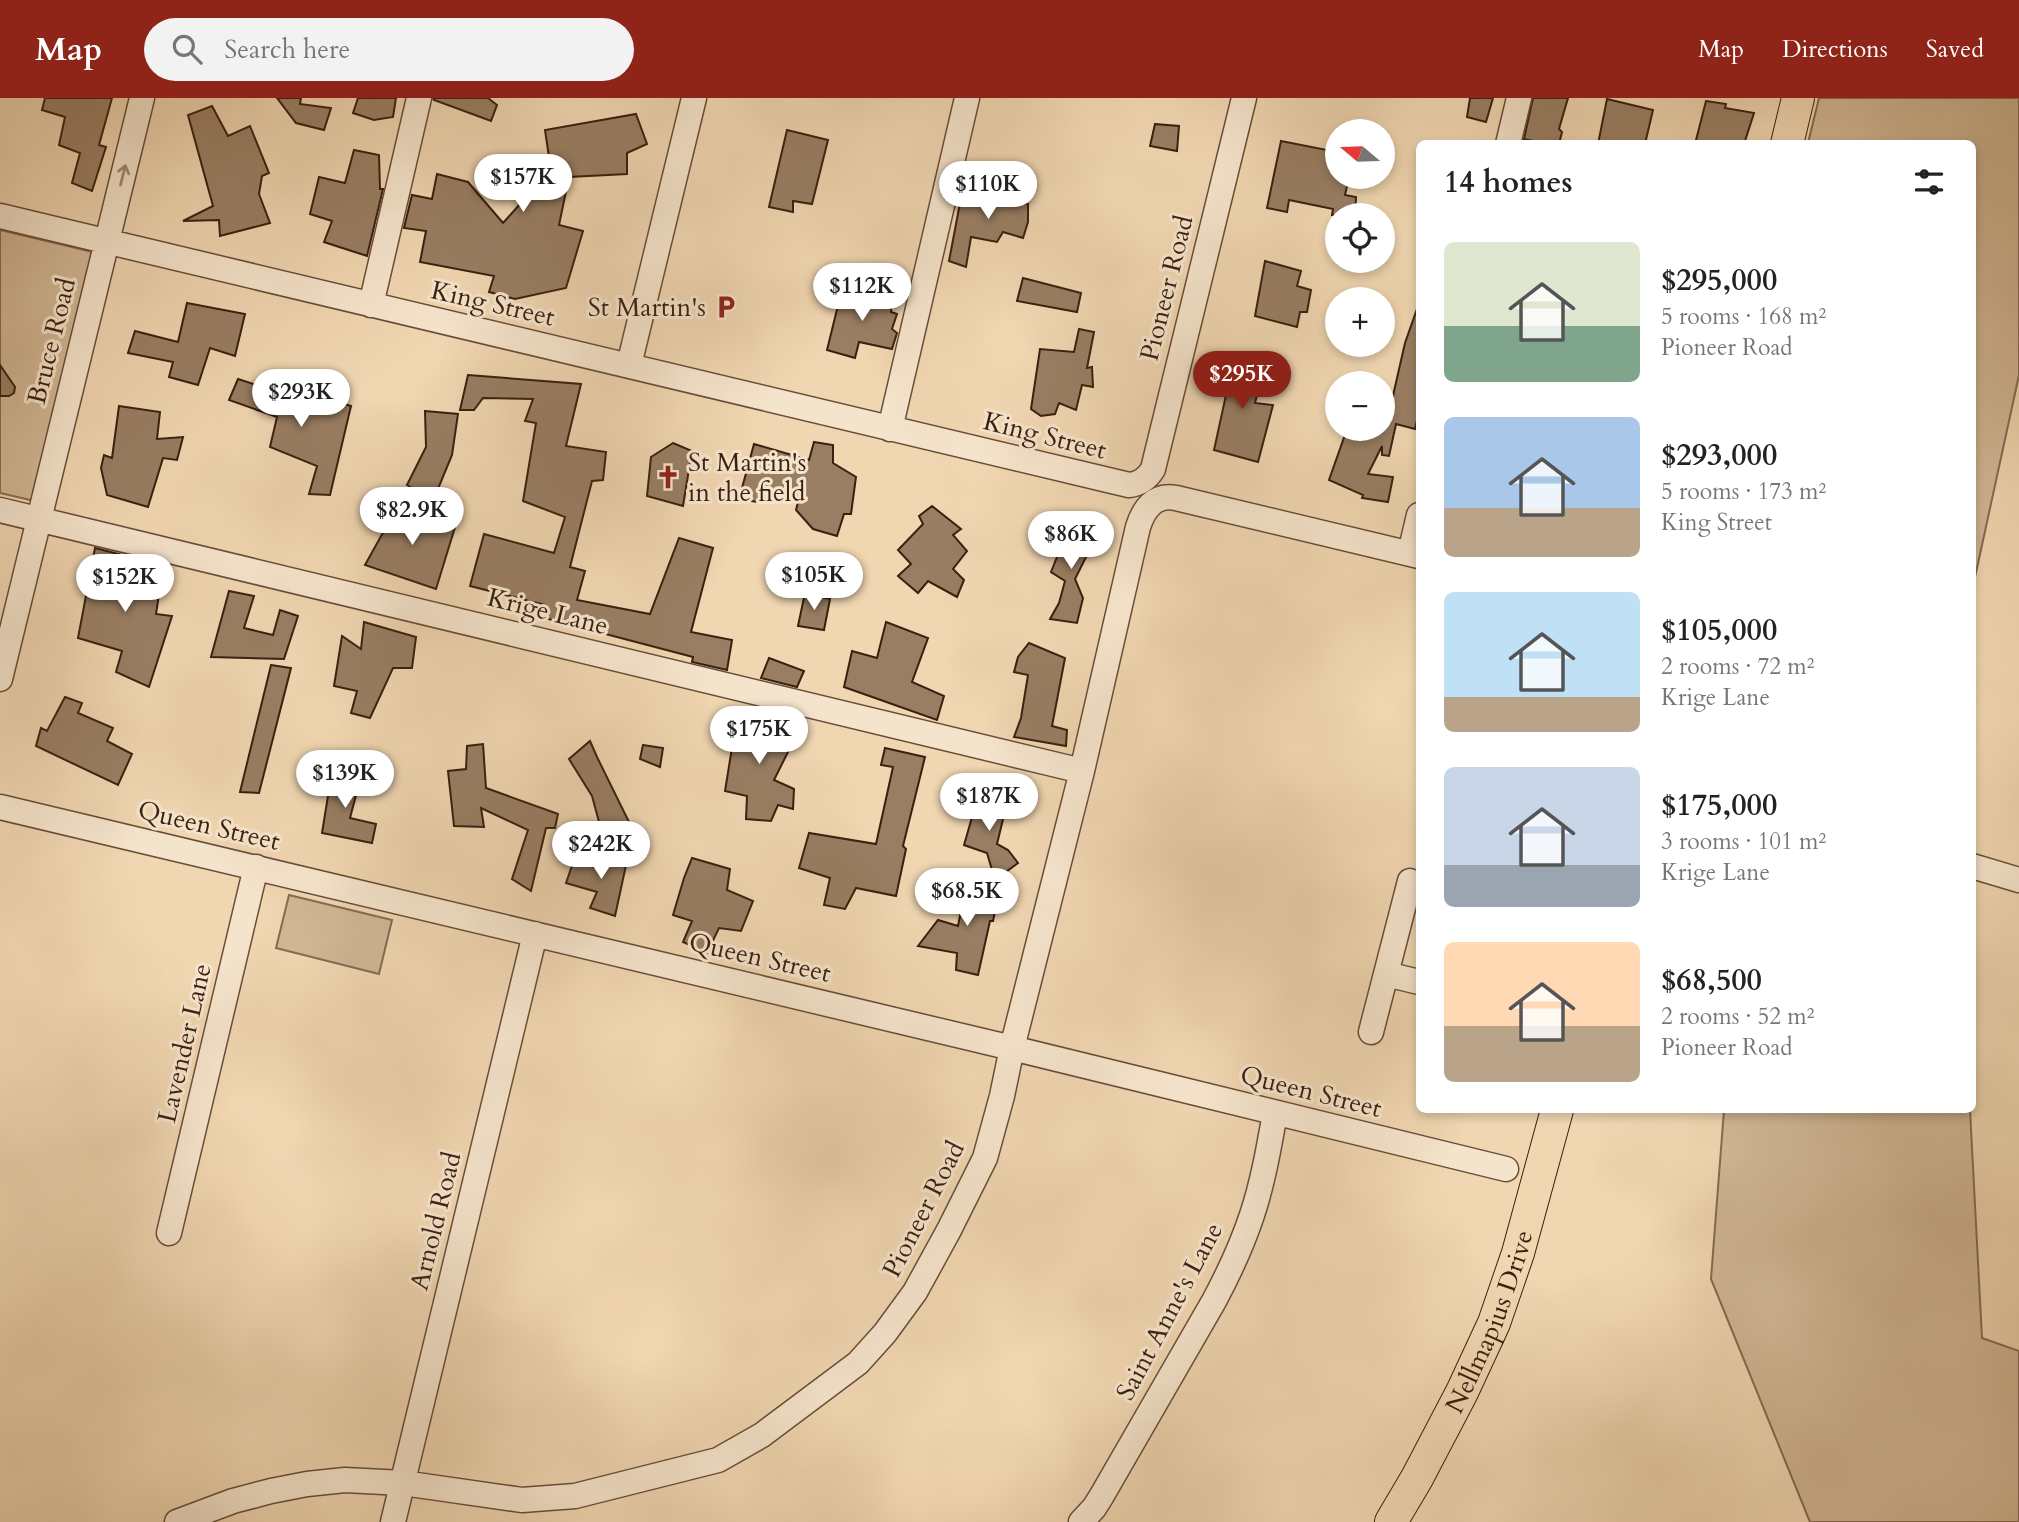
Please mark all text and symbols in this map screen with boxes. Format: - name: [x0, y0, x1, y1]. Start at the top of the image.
- search box: [144, 18, 634, 81]
- text: Map: [35, 27, 102, 72]
- icon: search: [168, 30, 206, 68]
- text: Search here: [224, 32, 350, 67]
- text: Map: [1698, 33, 1744, 66]
- text: Directions: [1782, 33, 1888, 66]
- text: Saved: [1926, 33, 1984, 66]
- north arrow: [1325, 119, 1395, 189]
- map controls: [1325, 119, 1395, 441]
- pin: $157K: [474, 155, 572, 214]
- text: $157K: [490, 161, 556, 192]
- pin: $110K: [939, 162, 1037, 221]
- text: 14 homes: [1444, 162, 1573, 203]
- icon: filters: [1910, 163, 1948, 201]
- one-way arrow: [117, 164, 130, 187]
- text: $110K: [955, 168, 1021, 199]
- button: locate: [1325, 203, 1395, 273]
- street label: Pioneer Road: [1132, 212, 1201, 365]
- text: $295,000: [1661, 260, 1777, 301]
- pin: $112K: [813, 264, 911, 323]
- text: $112K: [829, 270, 895, 301]
- icon: home: [1500, 270, 1584, 354]
- street label: King Street: [428, 272, 558, 335]
- street label: Bruce Road: [19, 274, 84, 408]
- button: +: [1325, 287, 1395, 357]
- place label: St Martin's: [588, 290, 706, 325]
- parking icon: St Martin's: [712, 293, 740, 321]
- text: 5 rooms · 168 m²: [1661, 301, 1826, 332]
- text: Pioneer Road: [1661, 332, 1793, 363]
- pin: $295K: [1193, 352, 1291, 411]
- text: $295K: [1209, 358, 1275, 389]
- pin: $293K: [252, 370, 350, 429]
- button: −: [1325, 371, 1395, 441]
- text: $293K: [268, 376, 334, 407]
- street label: King Street: [980, 403, 1110, 468]
- text: $293,000: [1661, 435, 1777, 476]
- place label: St Martin's in the field: [688, 445, 806, 510]
- icon: home: [1500, 445, 1584, 529]
- church icon: St Martin's in the field: [654, 463, 682, 491]
- text: 5 rooms · 173 m²: [1661, 476, 1826, 507]
- pin: $82.9K: [355, 488, 469, 547]
- text: $82.9K: [376, 494, 448, 525]
- text: King Street: [1661, 507, 1772, 538]
- pin: $86K: [1030, 512, 1112, 571]
- text: $86K: [1044, 518, 1098, 549]
- pin: $105K: [765, 552, 863, 612]
- pin: $152K: [76, 554, 174, 614]
- text: $105K: [781, 559, 847, 590]
- text: $152K: [92, 561, 158, 592]
- street label: Krige Lane: [484, 580, 612, 643]
- text: $105,000: [1661, 610, 1777, 651]
- icon: home: [1500, 620, 1584, 704]
- text: 2 rooms · 72 m²: [1661, 651, 1814, 682]
- text: Krige Lane: [1661, 682, 1770, 713]
- pin: $175K: [710, 706, 808, 766]
- text: $175K: [726, 713, 792, 744]
- pin: $139K: [296, 750, 394, 810]
- text: $139K: [312, 757, 378, 788]
- pin: $187K: [940, 774, 1038, 833]
- text: $187K: [956, 780, 1022, 811]
- text: $175,000: [1661, 785, 1777, 826]
- street label: Queen Street: [134, 792, 283, 859]
- icon: home: [1500, 795, 1584, 879]
- pin: $242K: [552, 822, 650, 881]
- text: 3 rooms · 101 m²: [1661, 826, 1826, 857]
- text: $242K: [568, 828, 634, 859]
- text: Krige Lane: [1661, 857, 1770, 888]
- pin: $68.5K: [910, 868, 1024, 928]
- text: $68.5K: [931, 875, 1003, 906]
- street label: Queen Street: [685, 924, 834, 991]
- street label: Lavender Lane: [149, 960, 220, 1126]
- text: $68,500: [1661, 960, 1762, 1001]
- icon: home: [1500, 970, 1584, 1054]
- text: 2 rooms · 52 m²: [1661, 1001, 1814, 1032]
- text: Pioneer Road: [1661, 1032, 1793, 1063]
- street label: Queen Street: [1236, 1057, 1385, 1126]
- street label: Pioneer Road: [874, 1135, 973, 1283]
- street label: Arnold Road: [401, 1148, 470, 1294]
- street label: Saint Anne's Lane: [1108, 1216, 1231, 1406]
- street label: Nellmapius Drive: [1437, 1226, 1541, 1419]

